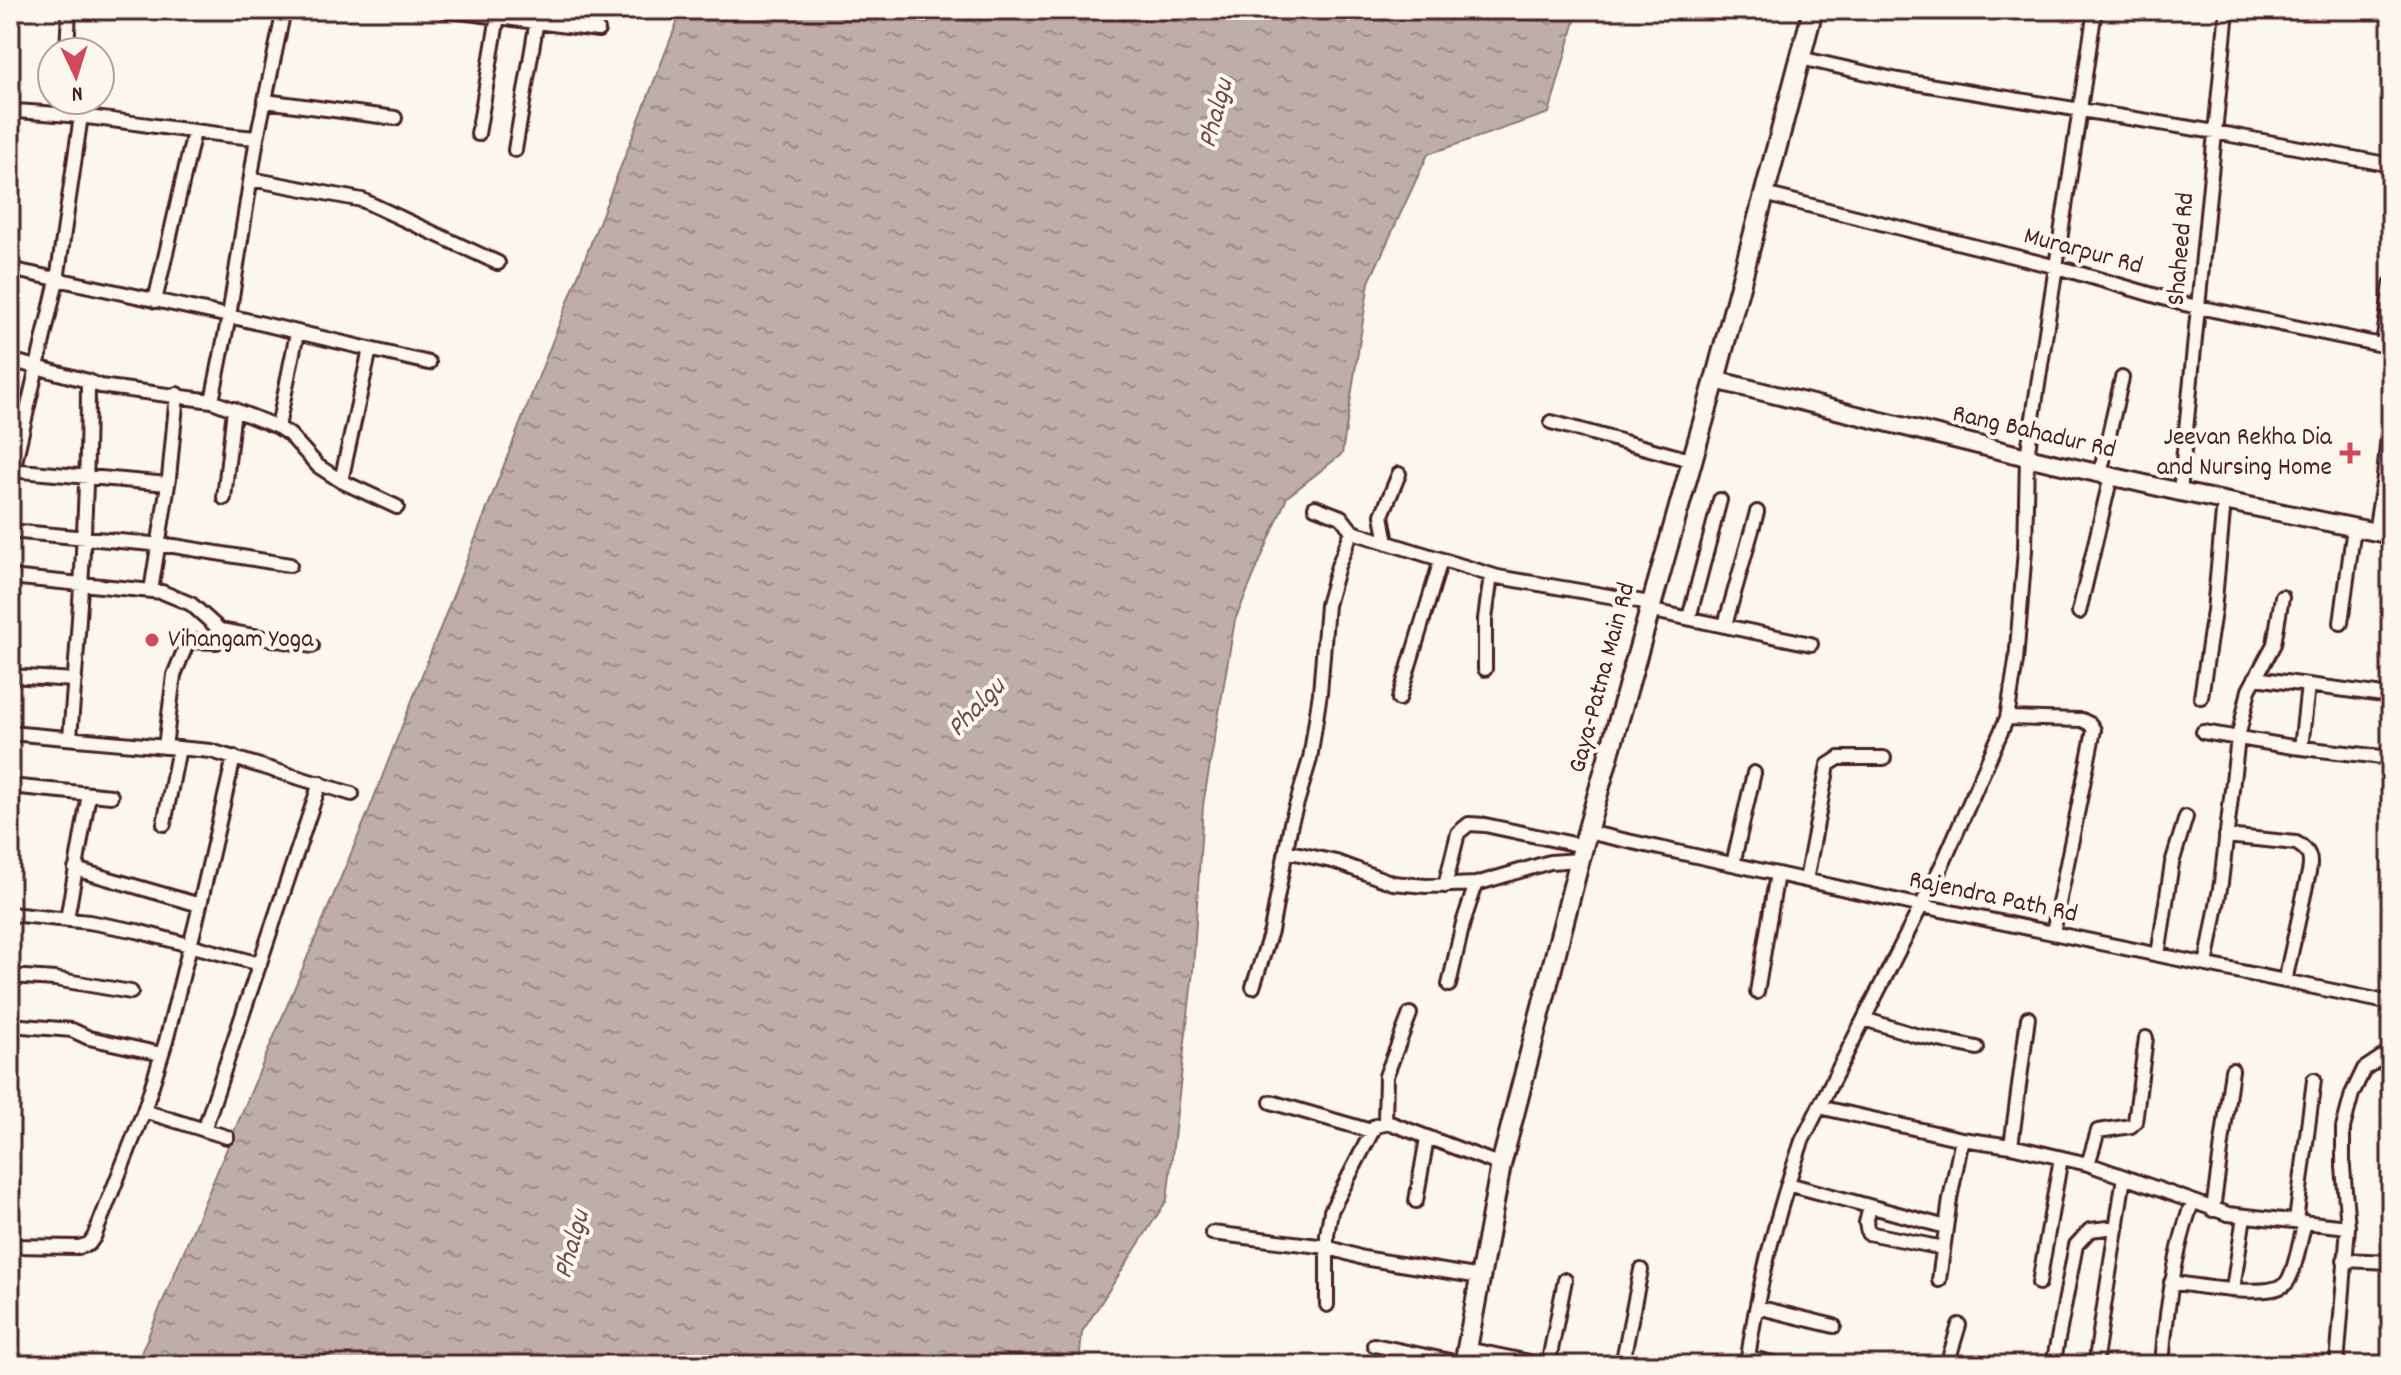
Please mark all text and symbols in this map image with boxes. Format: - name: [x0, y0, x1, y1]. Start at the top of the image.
- north arrow: [36, 36, 116, 116]
- water label: Phalgu: [1190, 73, 1247, 153]
- text: N: [71, 77, 84, 108]
- street label: Shaheed Rd: [2159, 191, 2205, 307]
- street label: Murarpur Rd: [2019, 218, 2147, 286]
- street label: Rang Bahadur Rd: [1949, 396, 2119, 470]
- place label: Jeevan Rekha Dia and Nursing Home: [2157, 420, 2333, 487]
- marker: Jeevan Rekha Dia and Nursing Home: [2339, 442, 2361, 464]
- street label: Gaya-Patna Main Rd: [1560, 579, 1646, 777]
- place label: Vihangam Yoga: [168, 622, 314, 659]
- marker: Vihangam Yoga: [143, 631, 161, 649]
- water label: Phalgu: [939, 669, 1018, 748]
- street label: Rajendra Path Rd: [1905, 862, 2081, 934]
- water label: Phalgu: [545, 1204, 603, 1284]

